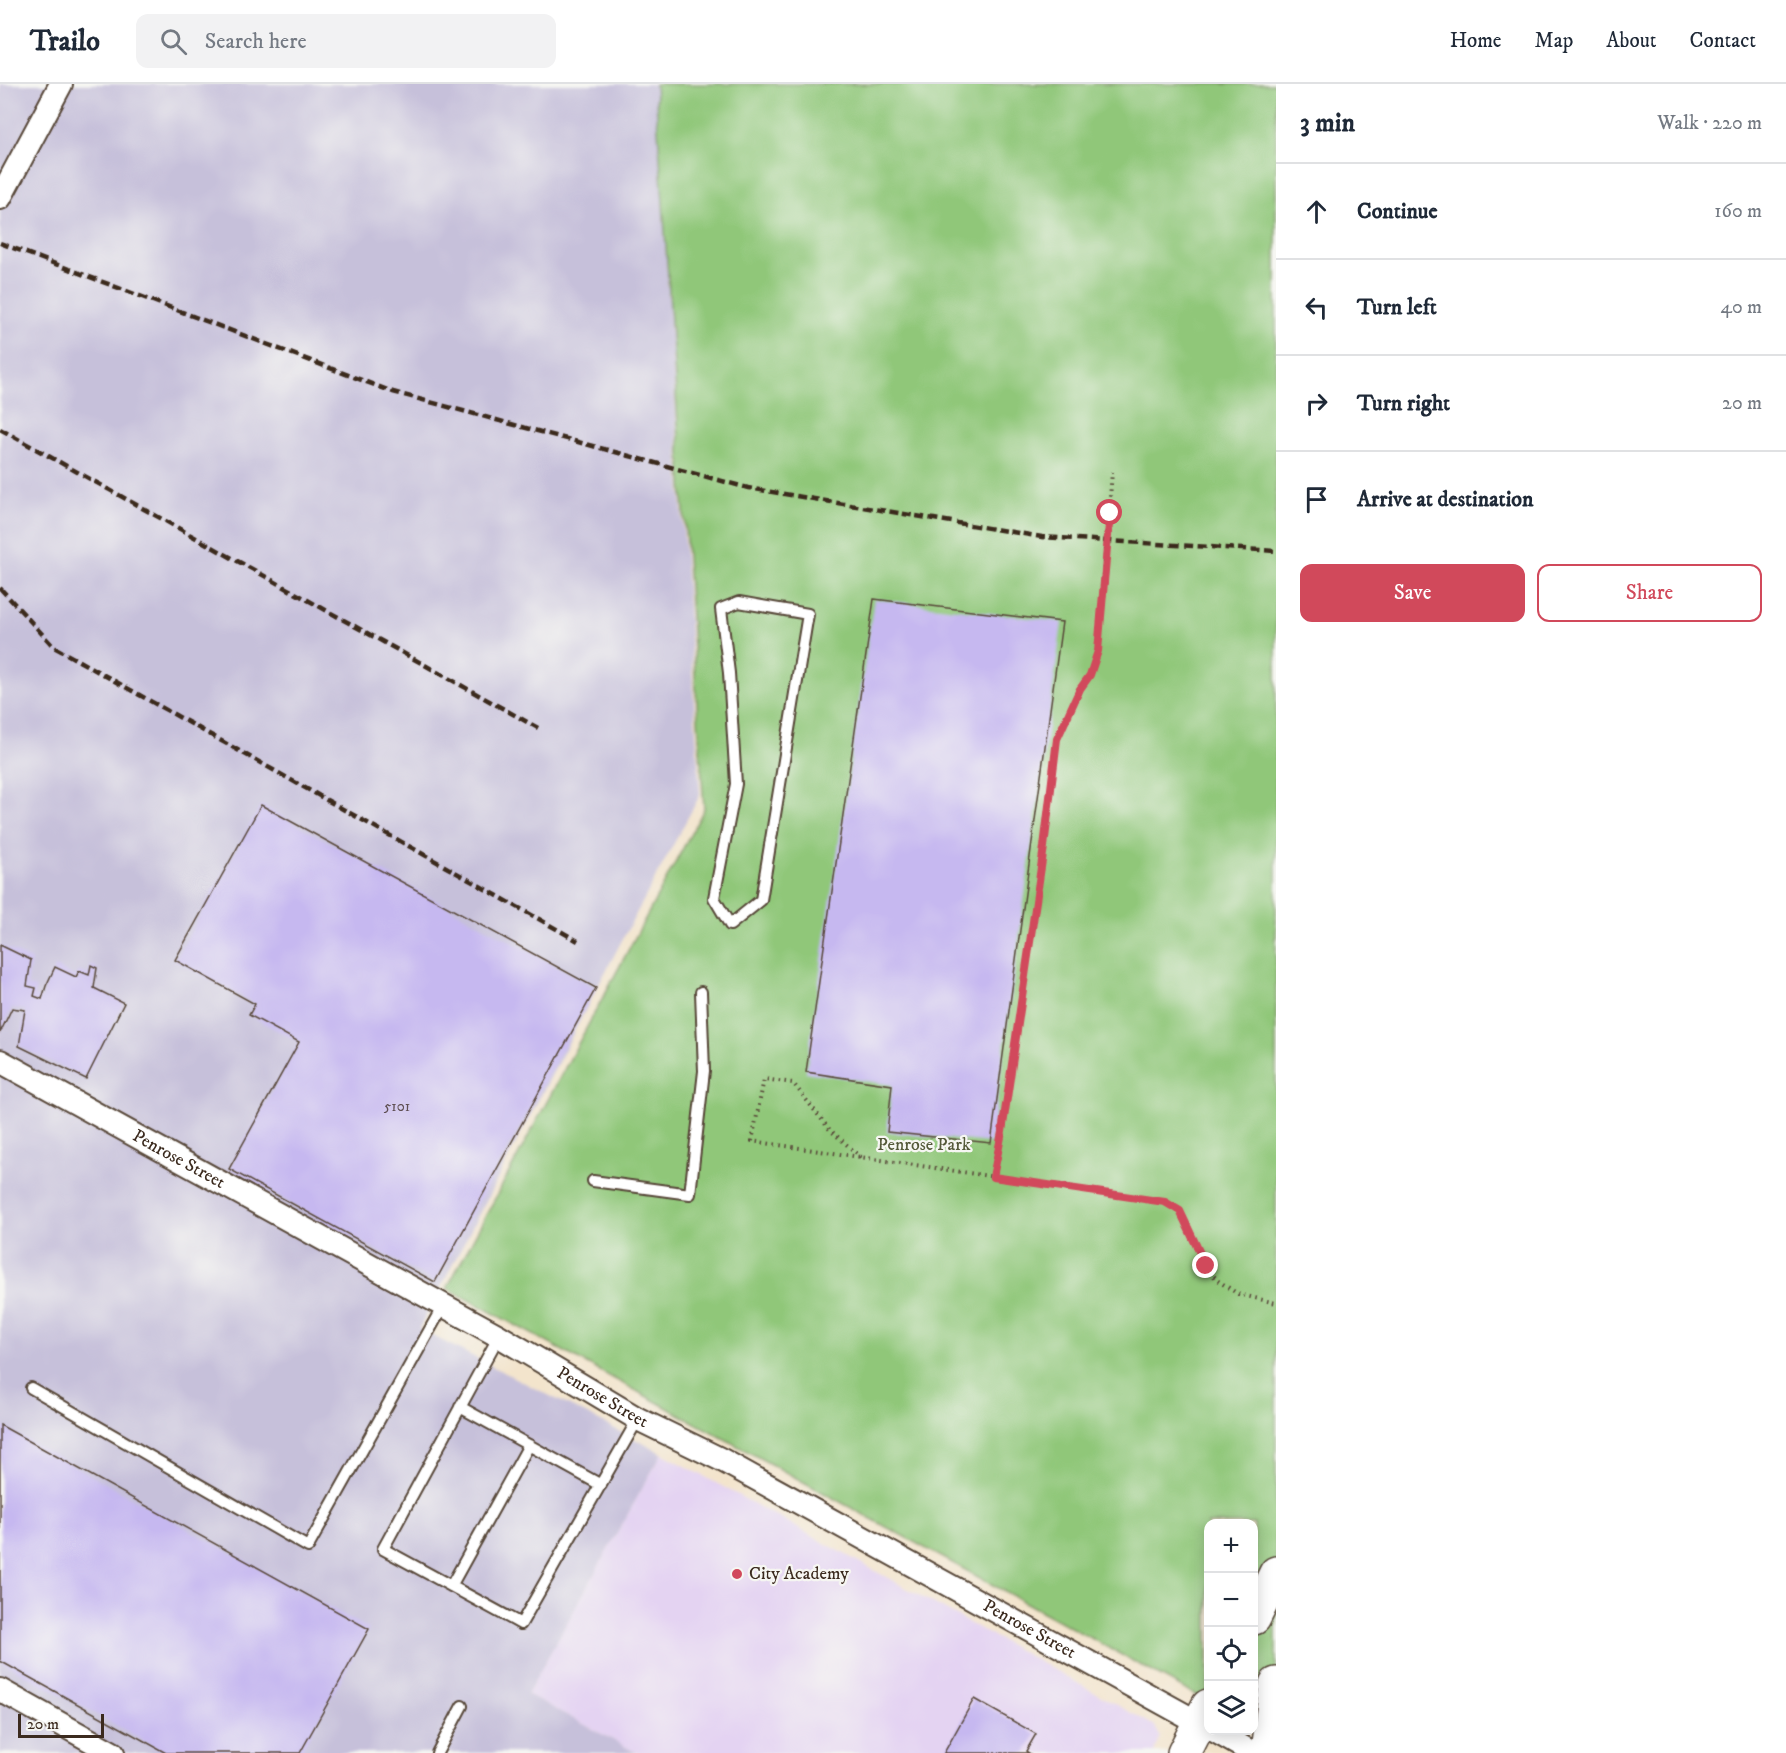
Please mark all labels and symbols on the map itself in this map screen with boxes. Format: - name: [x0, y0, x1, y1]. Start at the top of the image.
- route start: [1096, 499, 1122, 525]
- house number: 5101: [384, 1097, 410, 1116]
- street label: Penrose Street: [128, 1125, 229, 1194]
- park label: Penrose Park: [877, 1134, 971, 1156]
- route end: [1192, 1252, 1218, 1278]
- street label: Penrose Street: [553, 1362, 652, 1433]
- place label: City Academy: [749, 1563, 849, 1585]
- marker: City Academy: [730, 1567, 744, 1581]
- street label: Penrose Street: [979, 1595, 1080, 1664]
- scale bar: [18, 1711, 104, 1738]

